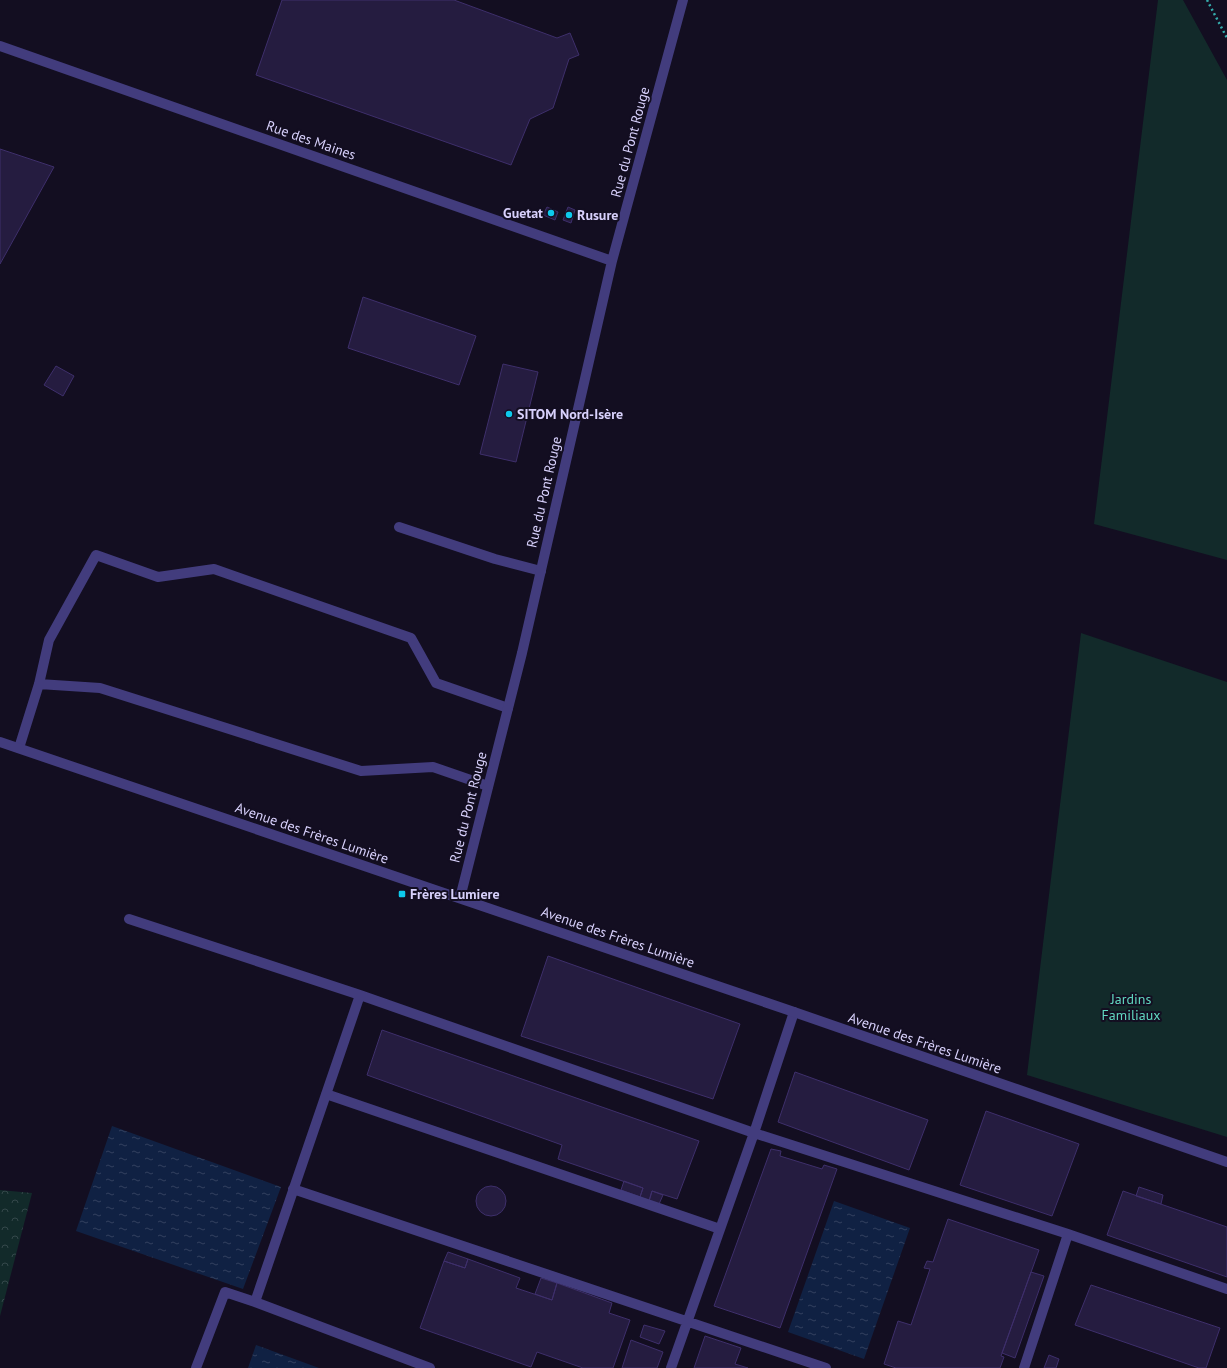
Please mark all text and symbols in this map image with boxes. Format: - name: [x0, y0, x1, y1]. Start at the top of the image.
- street label: Rue du Pont Rouge: [607, 85, 653, 199]
- street label: Rue des Maines: [264, 116, 358, 164]
- place label: Guetat: [503, 204, 543, 222]
- place label: Rusure: [577, 206, 618, 224]
- marker: Guetat: [546, 208, 556, 218]
- marker: Rusure: [564, 210, 574, 220]
- place label: SITOM Nord-Isère: [517, 405, 623, 423]
- marker: SITOM Nord-Isère: [504, 409, 514, 419]
- street label: Rue du Pont Rouge: [522, 435, 566, 549]
- street label: Rue du Pont Rouge: [446, 750, 490, 864]
- street label: Avenue des Frères Lumière: [233, 798, 391, 868]
- place label: Frères Lumiere: [410, 885, 500, 903]
- marker: Frères Lumiere: [397, 889, 407, 899]
- street label: Avenue des Frères Lumière: [539, 902, 697, 972]
- park label: Jardins Familiaux: [1102, 990, 1160, 1024]
- street label: Avenue des Frères Lumière: [846, 1008, 1004, 1078]

